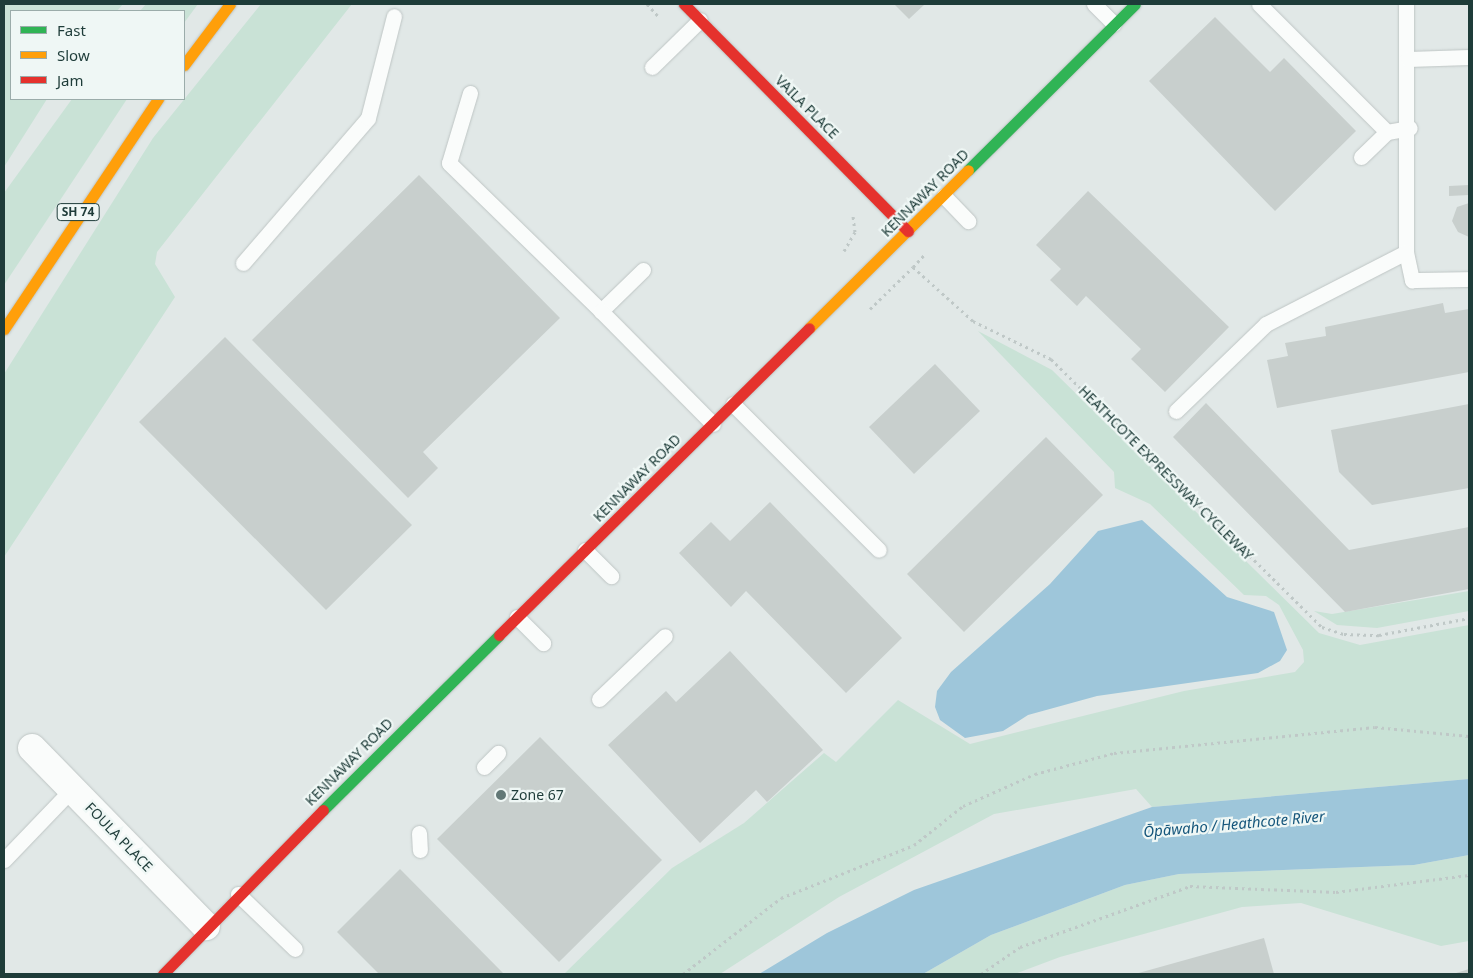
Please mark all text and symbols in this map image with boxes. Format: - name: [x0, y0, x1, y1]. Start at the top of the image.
- legend: [10, 10, 185, 100]
- text: Fast: [57, 20, 86, 40]
- text: Slow: [57, 45, 90, 65]
- text: Jam: [57, 70, 84, 90]
- street label: VAILA PLACE: [772, 72, 842, 142]
- street label: KENNAWAY ROAD: [878, 146, 972, 240]
- road number: SH 74: [56, 202, 100, 222]
- street label: HEATHCOTE EXPRESSWAY CYCLEWAY: [1075, 382, 1257, 564]
- street label: KENNAWAY ROAD: [590, 431, 684, 525]
- street label: KENNAWAY ROAD: [302, 715, 396, 809]
- place label: Zone 67: [511, 787, 564, 803]
- marker: Zone 67: [495, 789, 507, 801]
- street label: FOULA PLACE: [82, 799, 156, 875]
- water label: Ōpāwaho / Heathcote River: [1143, 807, 1325, 841]

